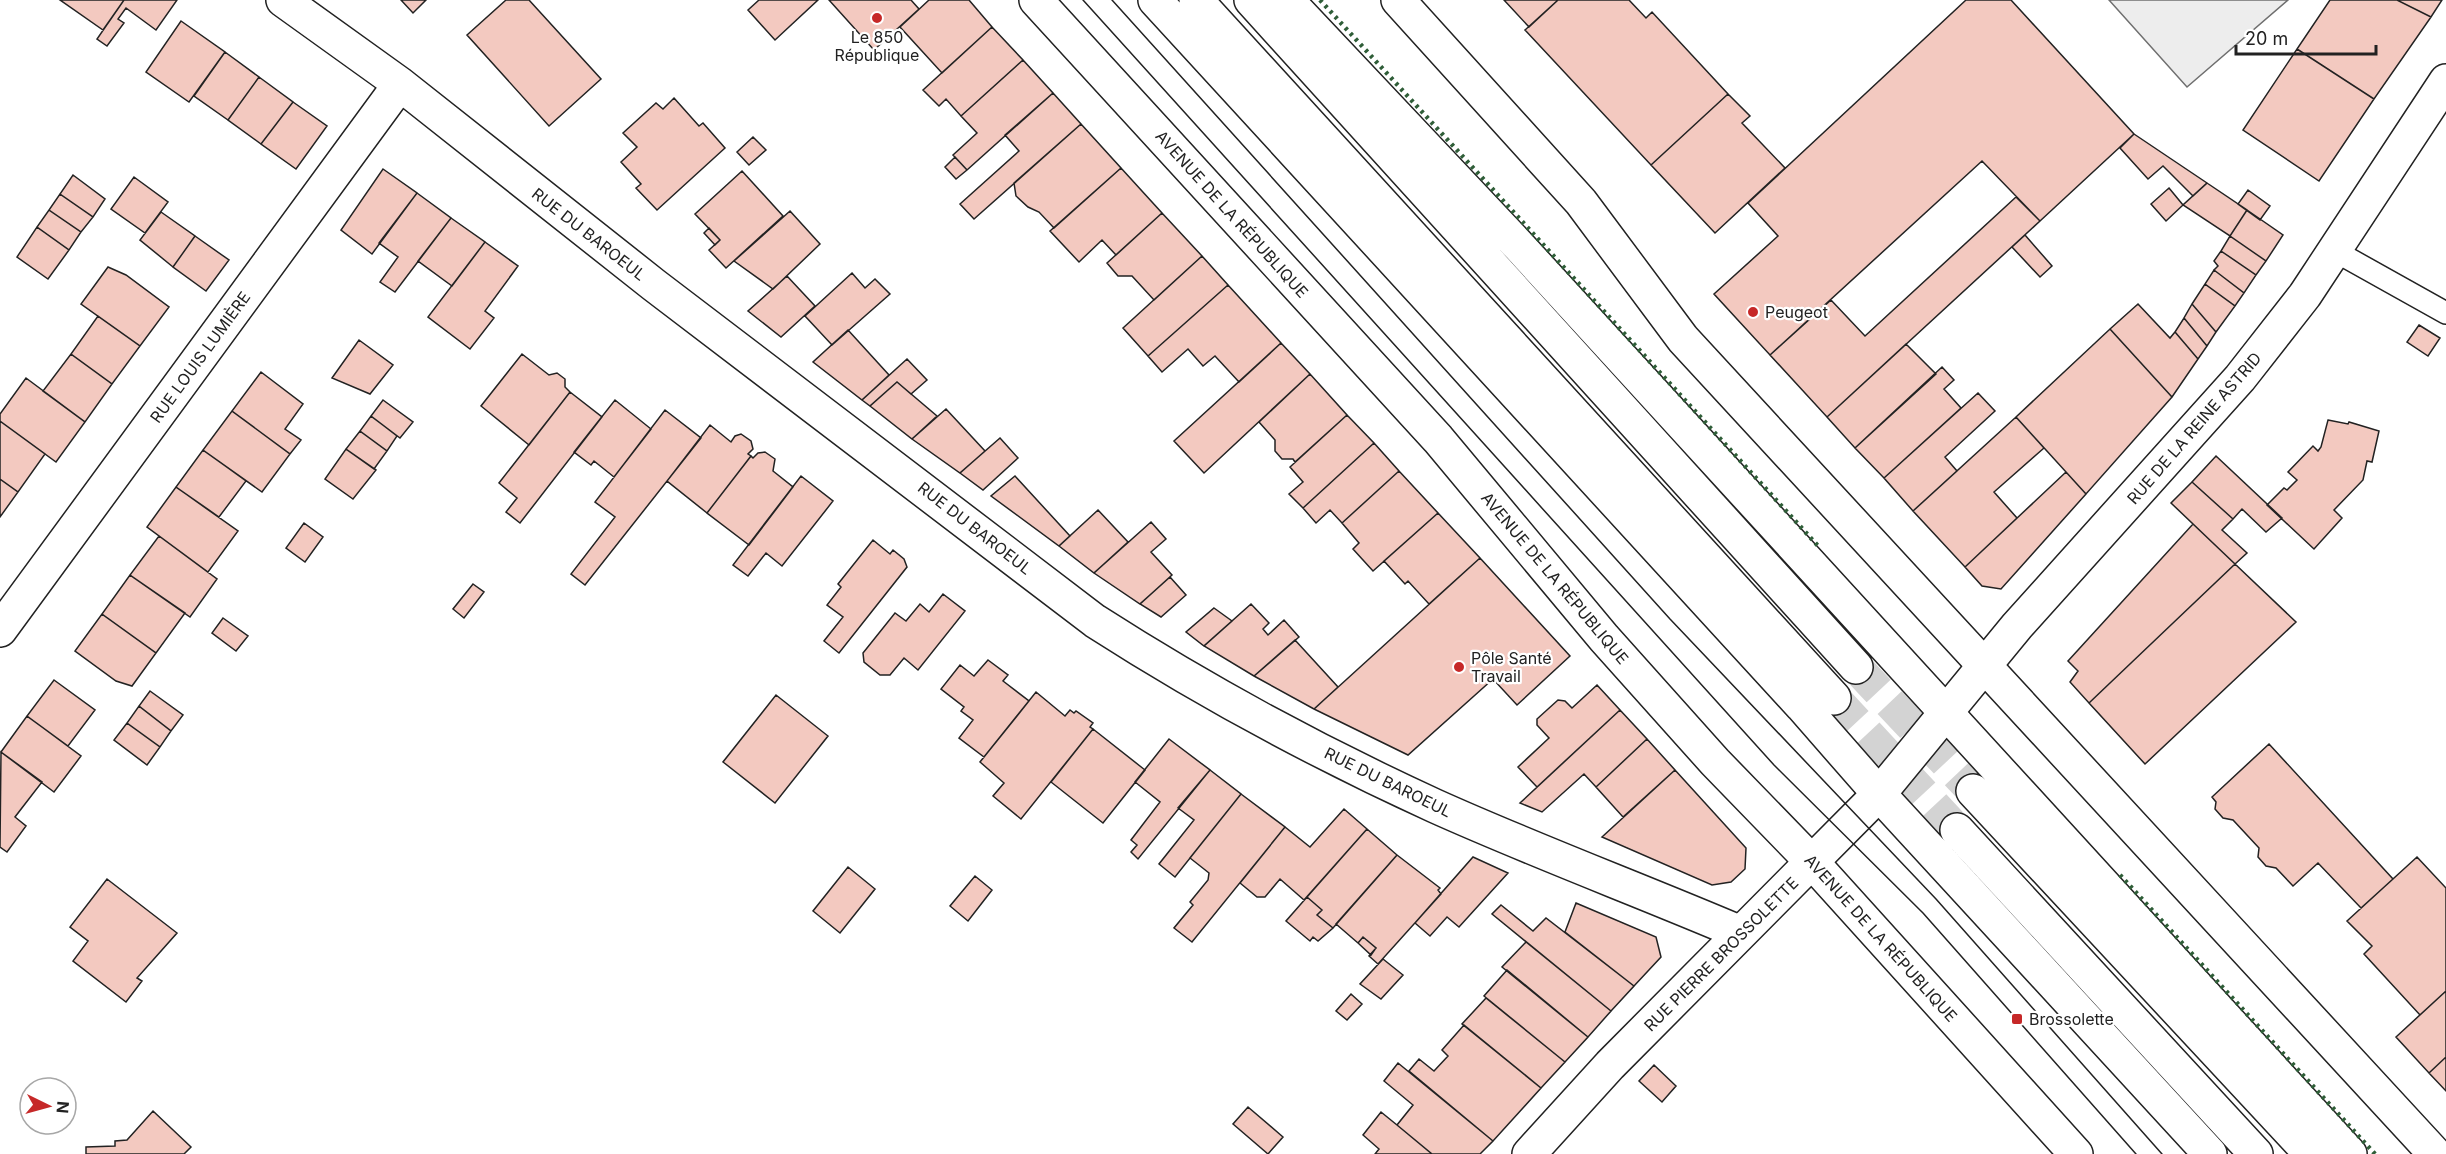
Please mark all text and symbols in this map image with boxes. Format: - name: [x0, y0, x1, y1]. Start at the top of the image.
- marker: Le 850 République: [870, 11, 884, 25]
- scale bar: [2236, 18, 2376, 56]
- place label: Le 850 République: [835, 27, 919, 65]
- text: 20 m: [2245, 28, 2288, 49]
- street label: AVENUE DE LA RÉPUBLIQUE: [1151, 126, 1313, 302]
- street label: RUE DU BAROEUL: [528, 183, 650, 285]
- street label: RUE LOUIS LUMIÈRE: [146, 287, 254, 427]
- place label: Peugeot: [1765, 302, 1828, 322]
- marker: Peugeot: [1746, 305, 1760, 319]
- street label: RUE DE LA REINE ASTRID: [2123, 348, 2265, 508]
- street label: RUE DU BAROEUL: [914, 477, 1036, 579]
- street label: AVENUE DE LA RÉPUBLIQUE: [1477, 488, 1633, 668]
- place label: Pôle Santé Travail: [1471, 648, 1552, 686]
- marker: Pôle Santé Travail: [1452, 660, 1466, 674]
- street label: RUE DU BAROEUL: [1321, 743, 1455, 821]
- street label: AVENUE DE LA RÉPUBLIQUE: [1800, 850, 1962, 1026]
- street label: RUE PIERRE BROSSOLETTE: [1640, 873, 1802, 1035]
- place label: Brossolette: [2029, 1009, 2114, 1029]
- marker: Brossolette: [2010, 1012, 2024, 1026]
- north arrow: [18, 1076, 78, 1136]
- text: N: [52, 1100, 73, 1114]

